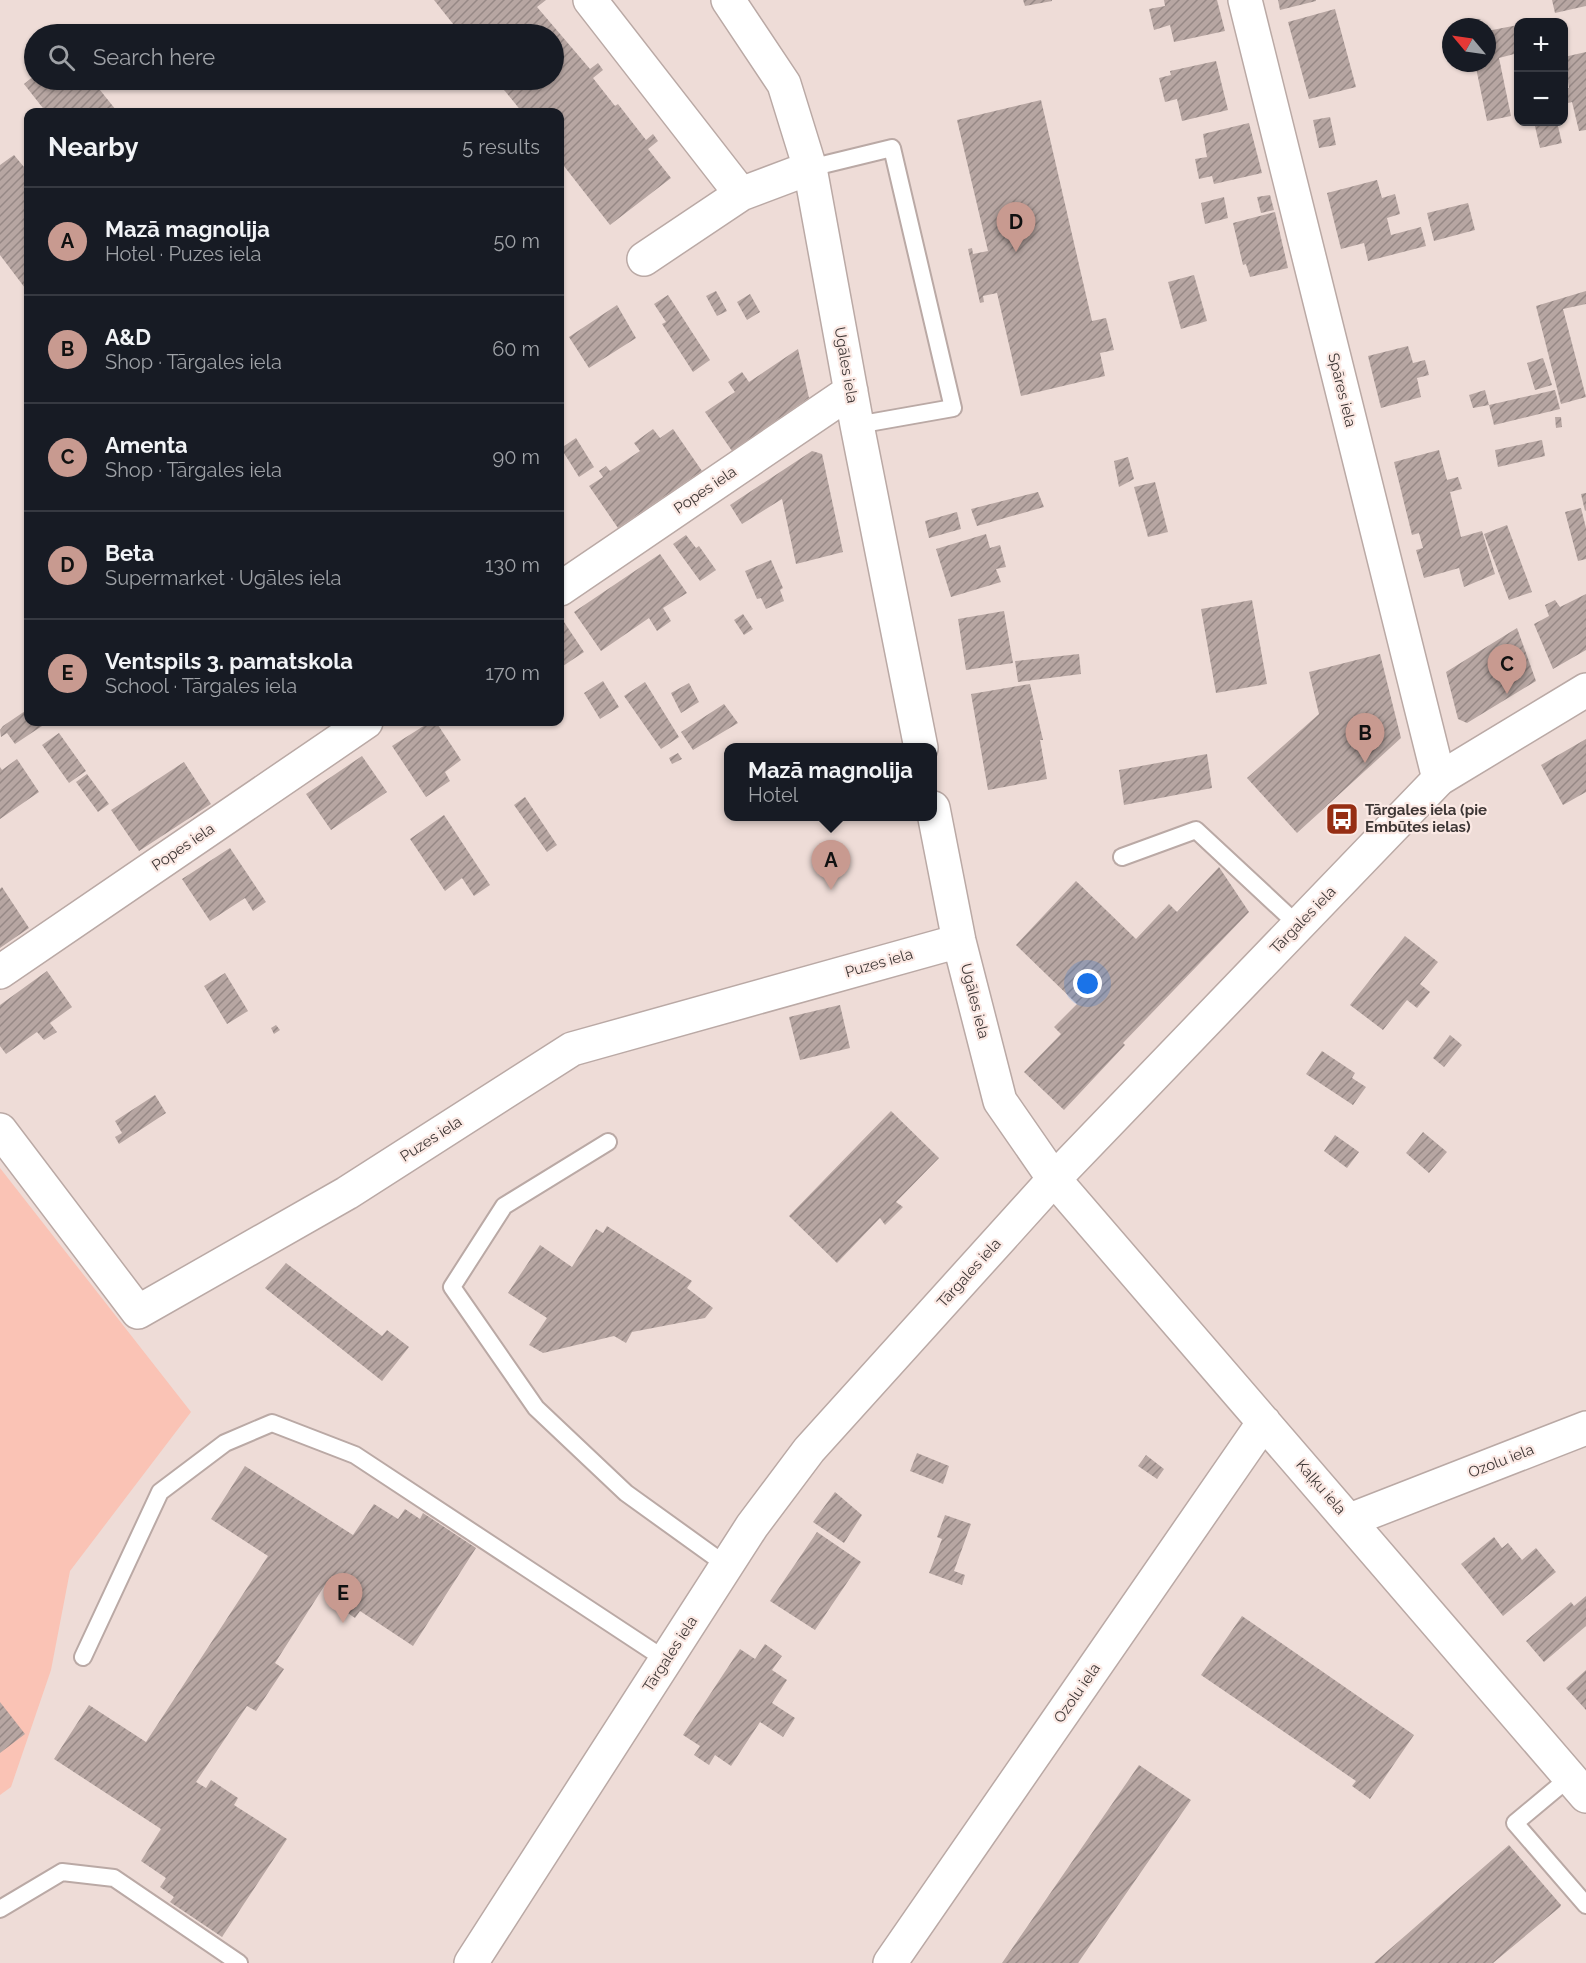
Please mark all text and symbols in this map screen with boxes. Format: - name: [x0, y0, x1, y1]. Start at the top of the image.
- north arrow: [1442, 18, 1496, 72]
- map controls: [1514, 18, 1568, 126]
- button: +: [1514, 18, 1568, 72]
- search box: [24, 24, 564, 90]
- icon: search: [45, 41, 78, 74]
- text: Search here: [93, 44, 215, 70]
- button: −: [1514, 72, 1568, 126]
- text: Nearby: [48, 132, 138, 162]
- text: 5 results: [462, 135, 540, 159]
- pin: D: [996, 202, 1036, 252]
- text: Mazā magnolija: [105, 216, 270, 242]
- text: A: [61, 229, 74, 253]
- text: 50 m: [493, 229, 540, 253]
- text: Hotel · Puzes iela: [105, 242, 261, 266]
- text: A&D: [105, 324, 151, 350]
- street label: Ugāles iela: [830, 326, 862, 404]
- text: B: [61, 337, 74, 361]
- text: 60 m: [492, 337, 540, 361]
- text: Shop · Tārgales iela: [105, 350, 282, 374]
- street label: Spāres iela: [1324, 351, 1360, 429]
- text: Amenta: [105, 432, 188, 458]
- text: C: [61, 445, 74, 469]
- text: 90 m: [493, 445, 540, 469]
- text: Shop · Tārgales iela: [105, 458, 282, 482]
- street label: Popes iela: [670, 463, 740, 517]
- text: Beta: [105, 540, 154, 566]
- text: D: [60, 553, 75, 577]
- text: 130 m: [485, 553, 540, 577]
- text: Supermarket · Ugāles iela: [105, 566, 341, 590]
- pin: C: [1488, 644, 1526, 694]
- text: Ventspils 3. pamatskola: [105, 648, 353, 674]
- text: E: [61, 661, 74, 685]
- text: 170 m: [485, 661, 540, 685]
- text: School · Tārgales iela: [105, 674, 297, 698]
- pin: B: [1346, 714, 1384, 763]
- popup: [724, 743, 937, 821]
- text: Mazā magnolija: [748, 757, 913, 783]
- text: Hotel: [748, 783, 798, 807]
- bus stop icon: Tārgales iela (pie Embūtes ielas): [1324, 801, 1360, 837]
- place label: Tārgales iela (pie Embūtes ielas): [1365, 801, 1487, 836]
- street label: Popes iela: [148, 820, 218, 874]
- pin: A: [812, 840, 850, 890]
- street label: Tārgales iela: [1266, 883, 1340, 957]
- street label: Puzes iela: [843, 945, 915, 981]
- street label: Ugāles iela: [957, 962, 993, 1040]
- your location: [1073, 969, 1102, 998]
- street label: Puzes iela: [397, 1112, 465, 1166]
- street label: Tārgales iela: [933, 1235, 1005, 1311]
- street label: Ozolu iela: [1466, 1440, 1536, 1482]
- street label: Kaļķu iela: [1292, 1456, 1350, 1518]
- pin: E: [324, 1574, 362, 1623]
- street label: Tārgales iela: [639, 1613, 701, 1695]
- street label: Ozolu iela: [1050, 1660, 1104, 1726]

